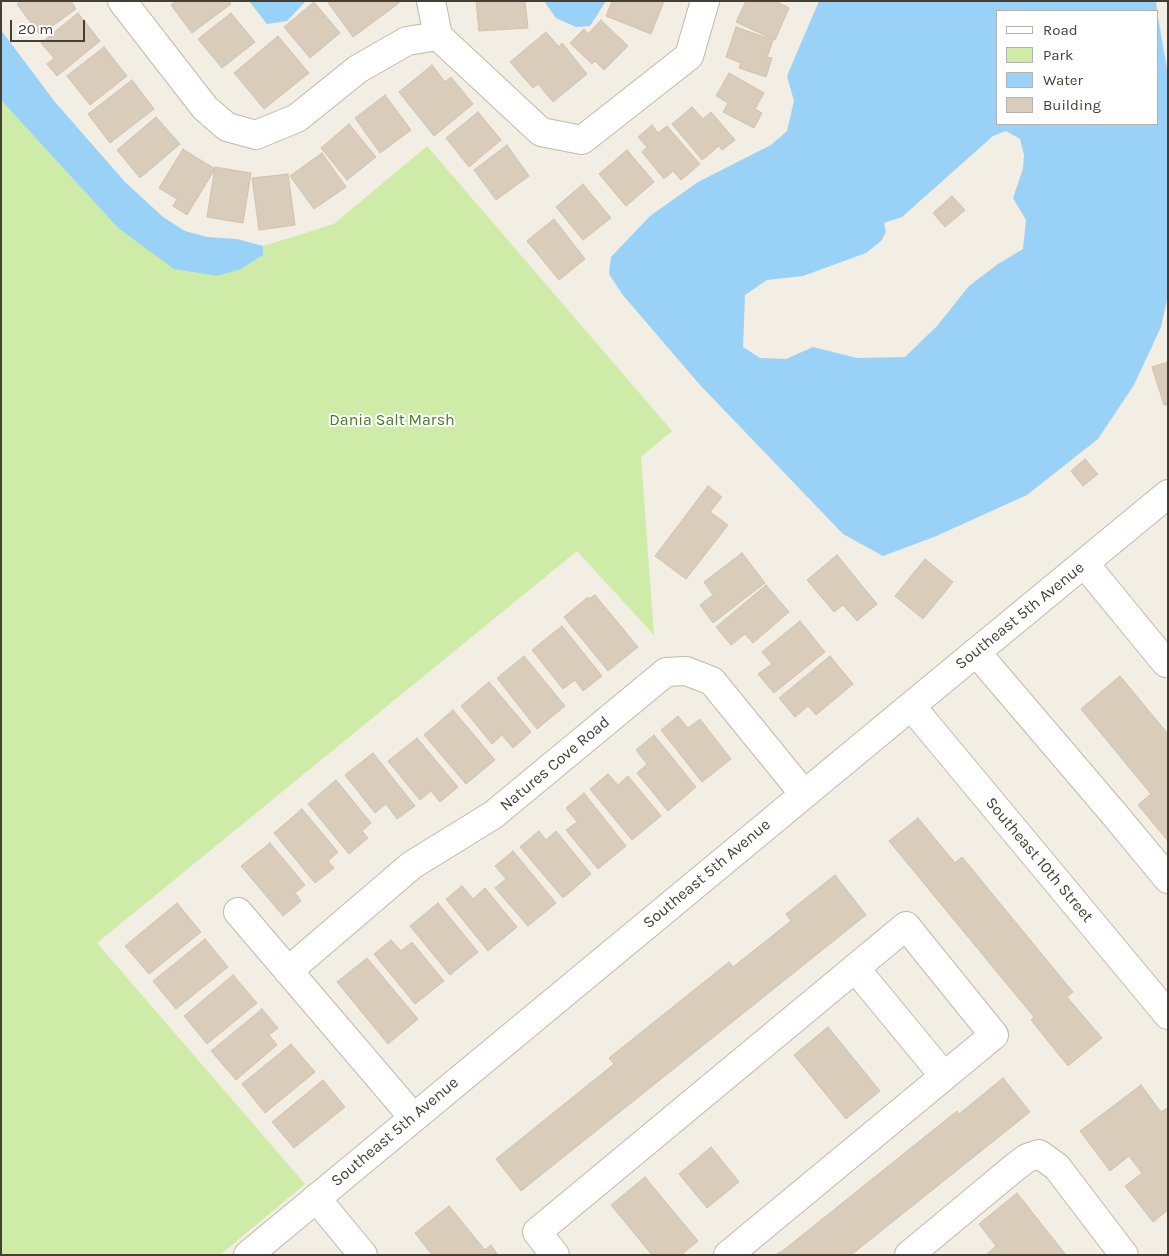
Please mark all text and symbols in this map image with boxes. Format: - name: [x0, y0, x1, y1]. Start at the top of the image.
- scale bar: [12, 10, 88, 42]
- legend: [996, 10, 1159, 125]
- text: 20 m: [18, 20, 53, 38]
- text: Road: [1043, 21, 1078, 39]
- text: Park: [1043, 46, 1073, 64]
- text: Water: [1043, 71, 1083, 89]
- text: Building: [1043, 96, 1101, 114]
- park label: Dania Salt Marsh: [329, 410, 455, 430]
- street label: Southeast 5th Avenue: [952, 558, 1088, 674]
- street label: Natures Cove Road: [496, 713, 614, 815]
- street label: Southeast 10th Street: [981, 794, 1097, 926]
- street label: Southeast 5th Avenue: [639, 815, 775, 933]
- street label: Southeast 5th Avenue: [327, 1073, 463, 1191]

